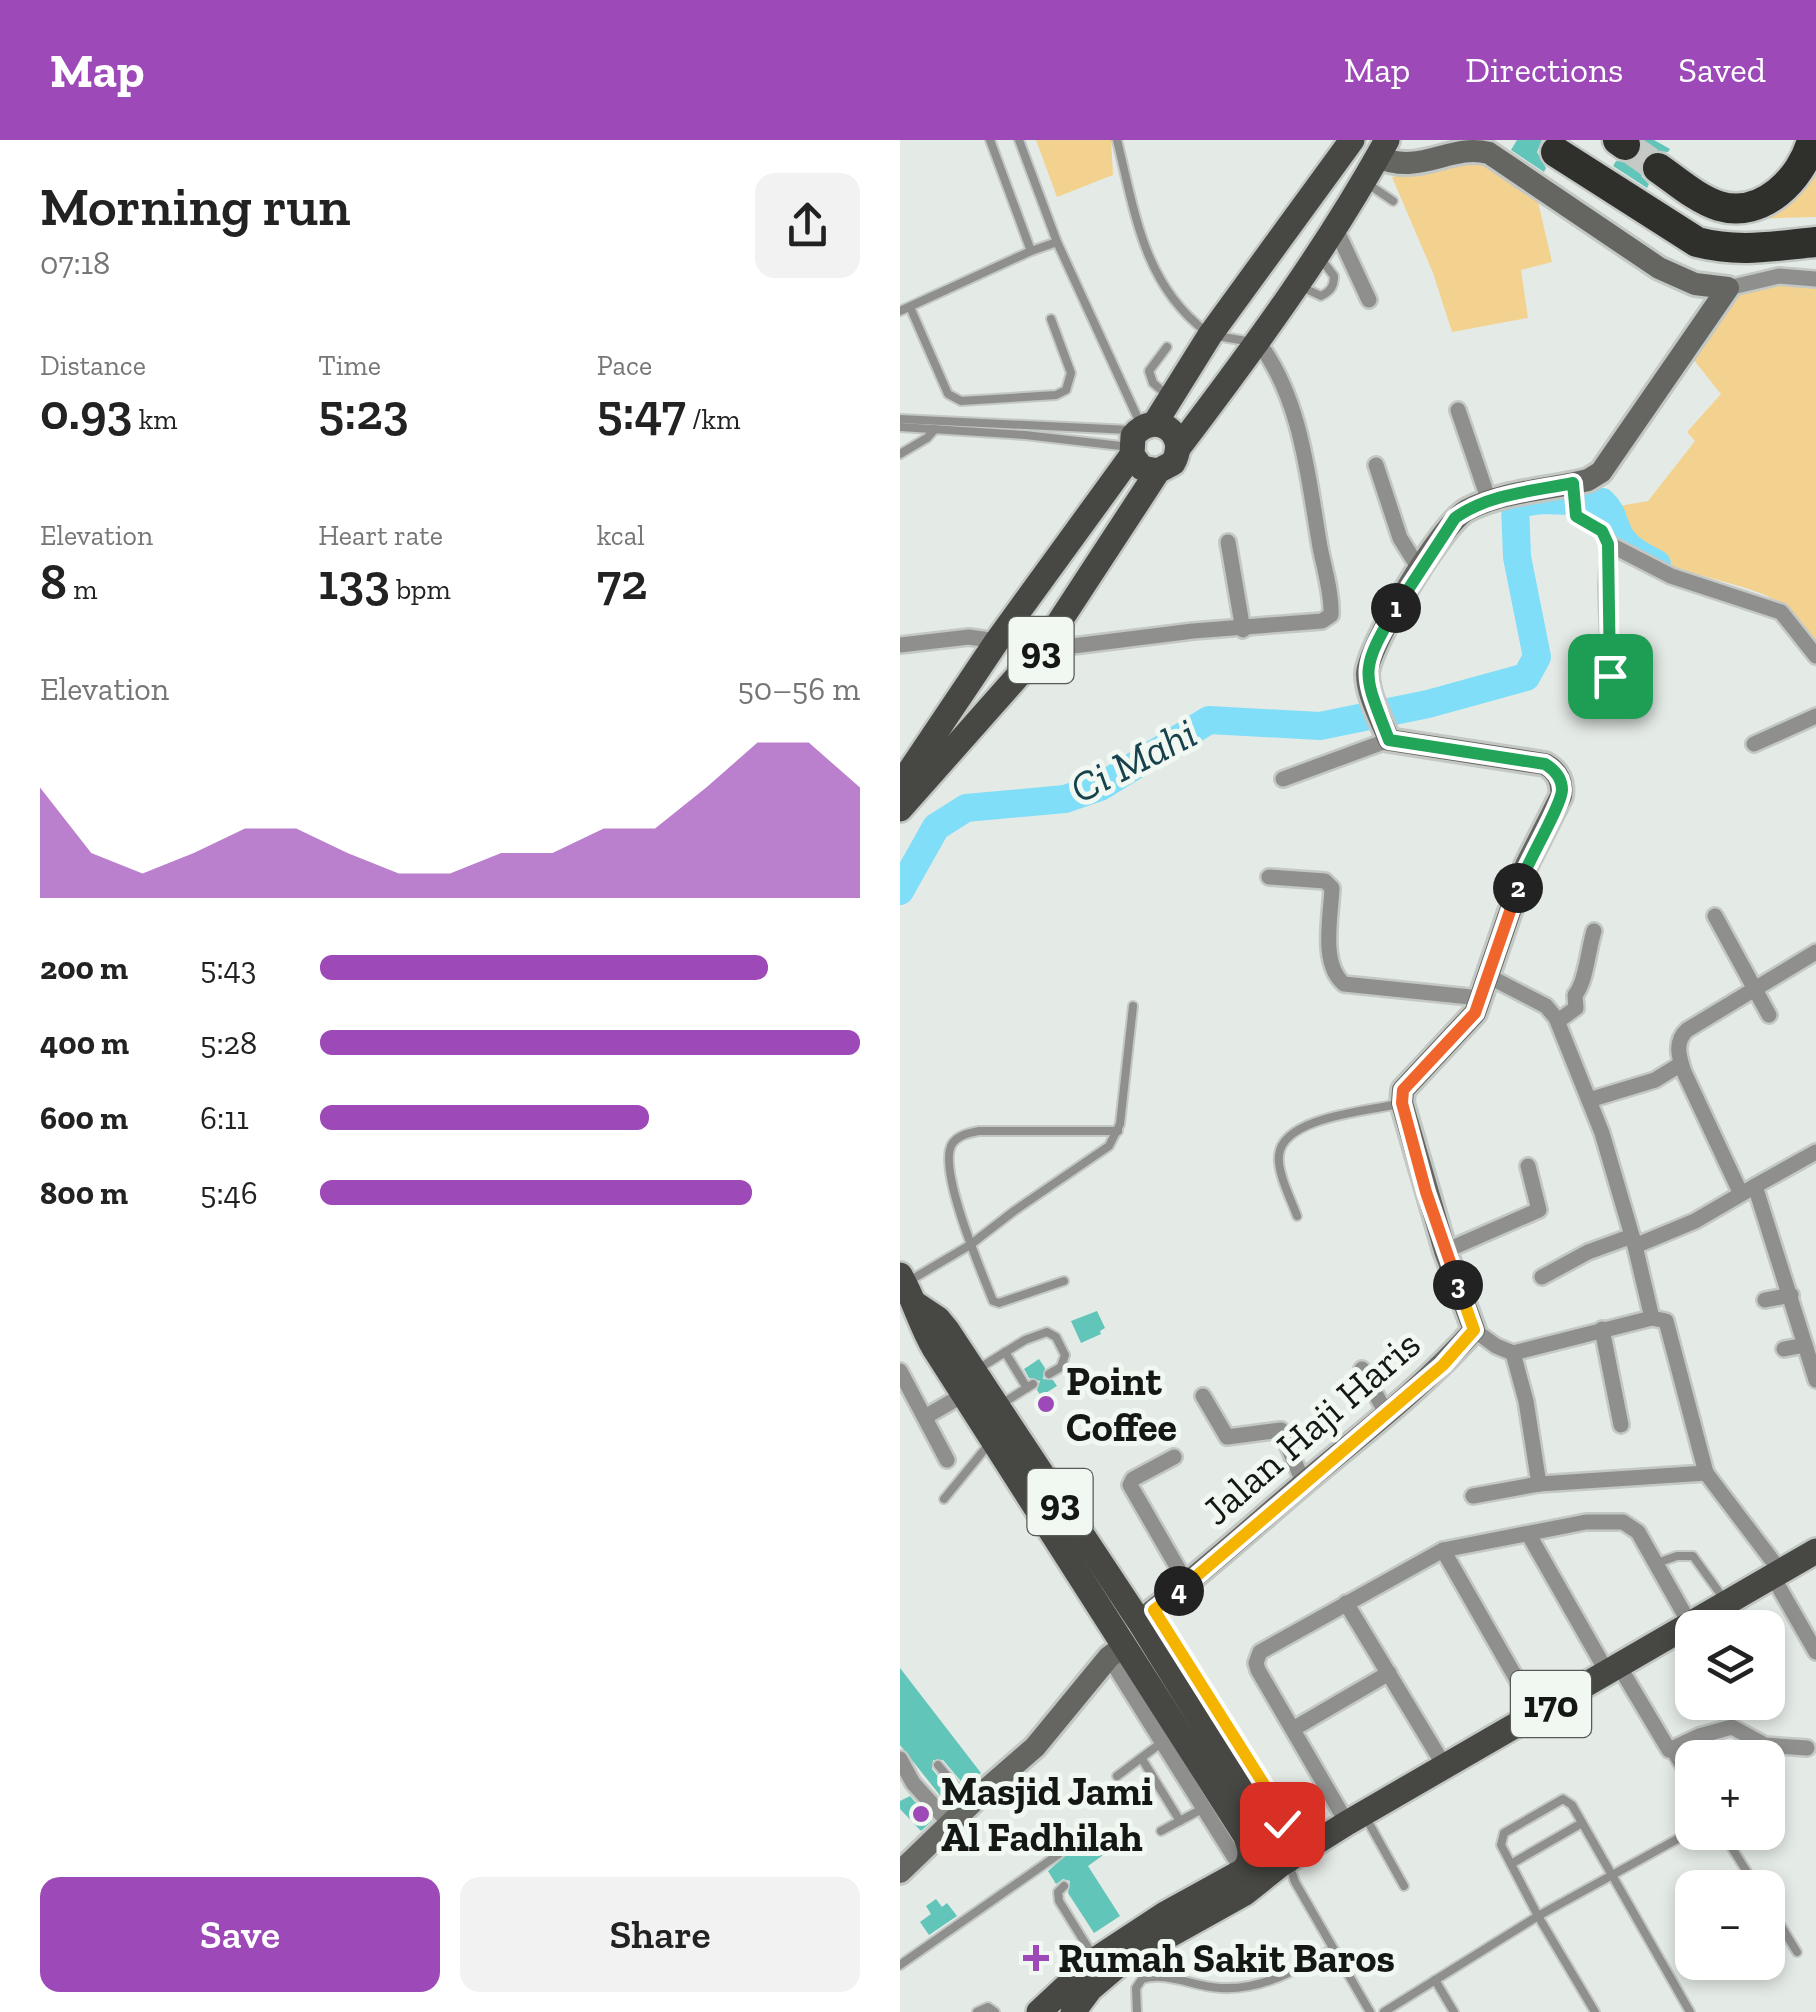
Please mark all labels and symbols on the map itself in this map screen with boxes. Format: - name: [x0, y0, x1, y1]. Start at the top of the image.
- pin: 1: [1371, 583, 1421, 633]
- road number: 93: [1008, 617, 1074, 683]
- pin: [1568, 634, 1653, 719]
- water label: Ci Mahi: [1062, 707, 1205, 814]
- pin: 2: [1493, 863, 1543, 913]
- pin: 3: [1433, 1260, 1483, 1310]
- street label: Jalan Haji Haris: [1192, 1319, 1430, 1535]
- place label: Point Coffee: [1066, 1357, 1177, 1451]
- marker: Point Coffee: [1035, 1393, 1057, 1415]
- road number: 93: [1028, 1469, 1092, 1535]
- pin: 4: [1154, 1566, 1204, 1616]
- road number: 170: [1511, 1671, 1591, 1737]
- place label: Masjid Jami Al Fadhilah: [941, 1767, 1153, 1861]
- pin: [1240, 1782, 1325, 1867]
- marker: Masjid Jami Al Fadhilah: [910, 1803, 932, 1825]
- place label: Rumah Sakit Baros: [1058, 1934, 1395, 1982]
- marker: Rumah Sakit Baros: [1023, 1945, 1049, 1971]

